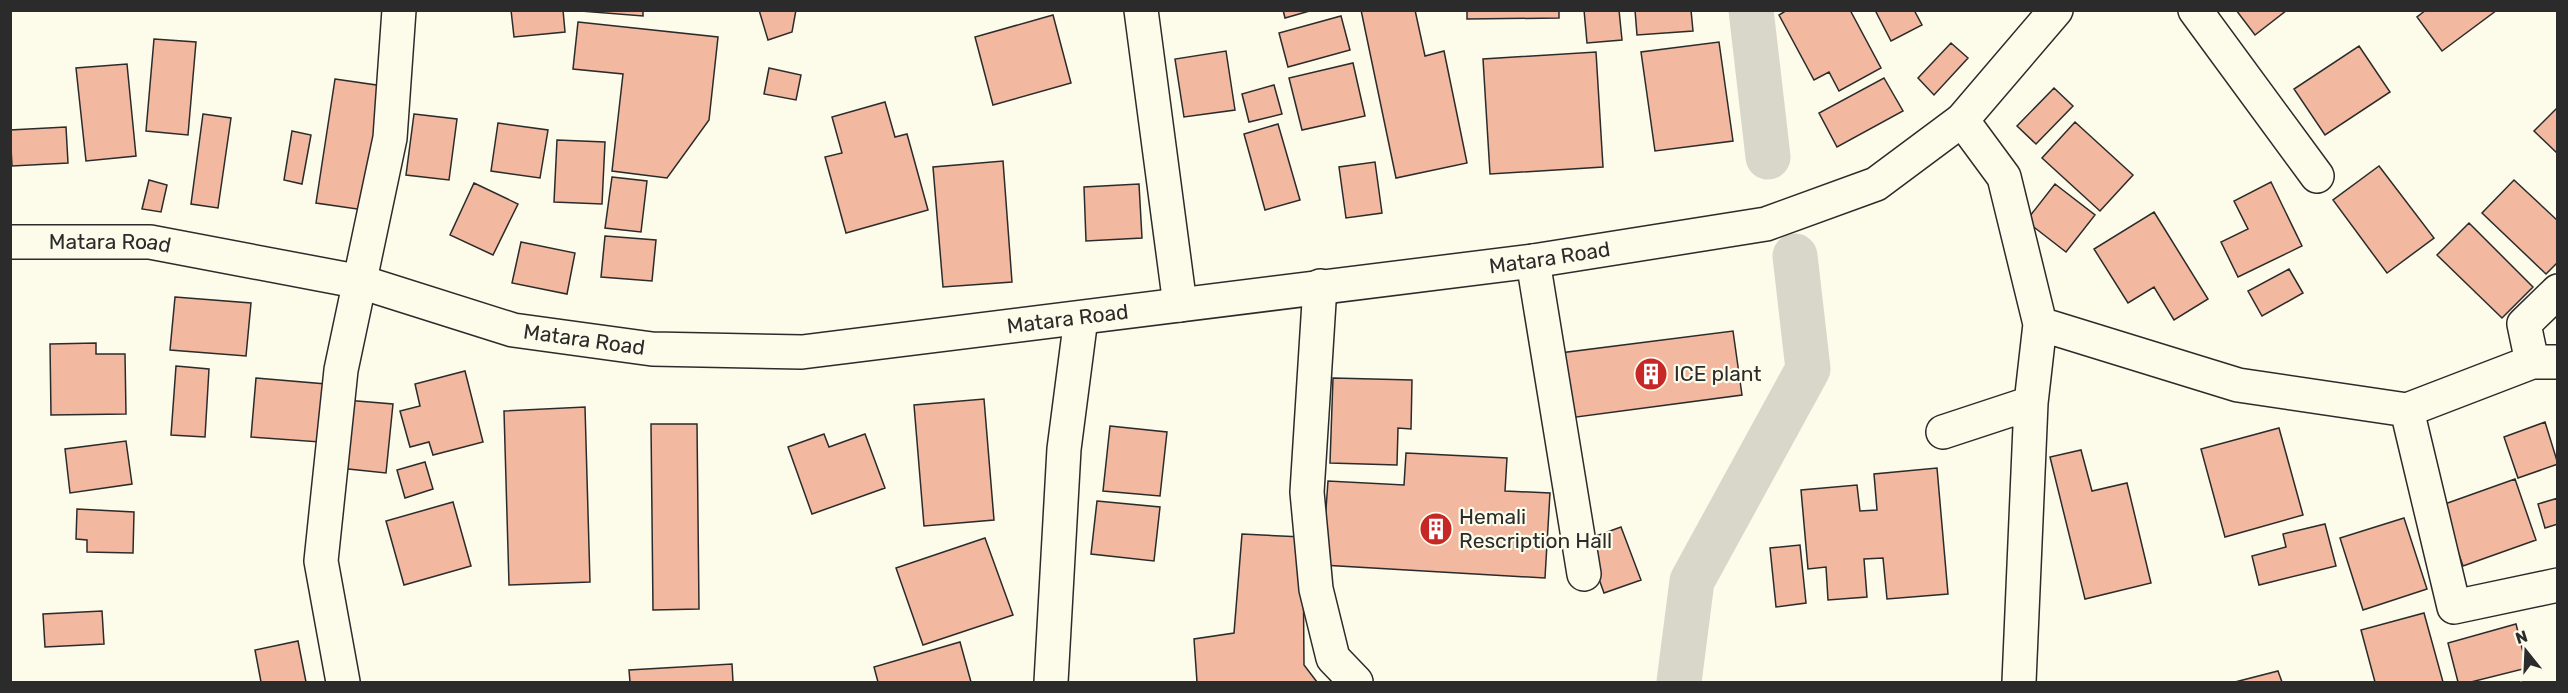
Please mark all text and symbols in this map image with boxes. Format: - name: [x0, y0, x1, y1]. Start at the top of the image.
- street label: Matara Road: [49, 229, 173, 258]
- street label: Matara Road: [1487, 236, 1612, 278]
- street label: Matara Road: [1005, 298, 1130, 338]
- street label: Matara Road: [522, 319, 647, 360]
- building icon: ICE plant: [1633, 356, 1669, 392]
- place label: ICE plant: [1674, 361, 1762, 386]
- place label: Hemali Rescription Hall: [1459, 504, 1612, 553]
- building icon: Hemali Rescription Hall: [1418, 511, 1454, 547]
- north arrow: [2496, 621, 2556, 681]
- text: N: [2513, 626, 2530, 648]

